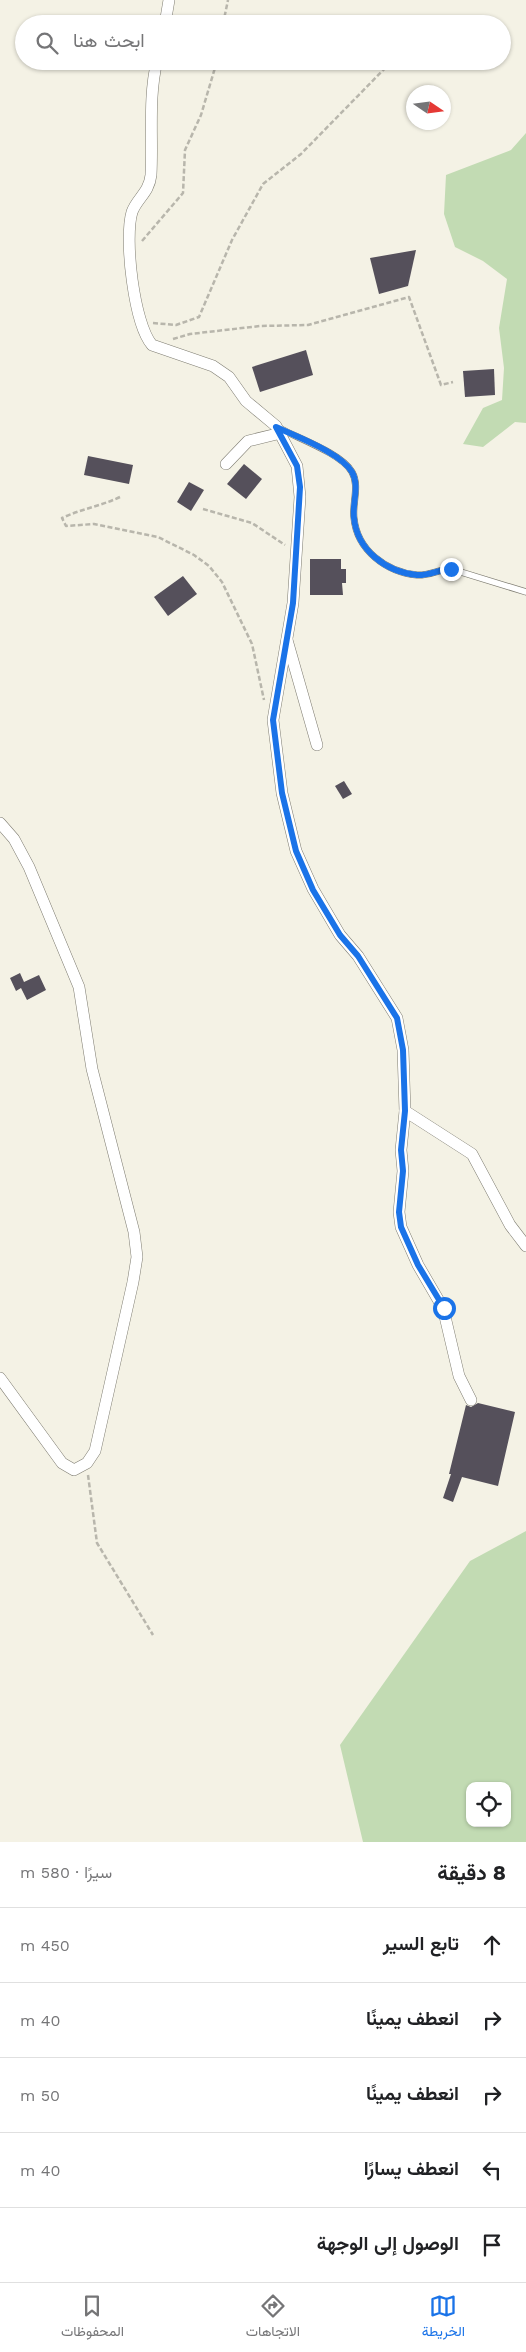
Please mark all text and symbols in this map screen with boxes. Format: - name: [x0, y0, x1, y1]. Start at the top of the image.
- search box: [15, 15, 511, 70]
- icon: search: [33, 29, 61, 57]
- text: ابحث هنا: [73, 29, 145, 52]
- north arrow: [406, 85, 451, 130]
- route end: [440, 558, 463, 581]
- route start: [433, 1297, 456, 1320]
- map controls: [466, 1782, 511, 1827]
- button: locate: [466, 1782, 511, 1827]
- text: 8 دقيقة: [437, 1860, 506, 1885]
- text: سيرًا · 580 m: [20, 1863, 112, 1882]
- icon: ahead: [478, 1931, 506, 1959]
- text: تابع السير: [383, 1932, 459, 1955]
- text: 450 m: [20, 1936, 70, 1955]
- icon: right: [478, 2006, 506, 2034]
- text: انعطف يمينًا: [366, 2007, 459, 2030]
- text: 40 m: [20, 2011, 60, 2030]
- icon: right: [478, 2081, 506, 2109]
- text: انعطف يمينًا: [366, 2082, 459, 2105]
- text: 50 m: [20, 2086, 60, 2105]
- icon: left: [478, 2156, 506, 2184]
- text: انعطف يسارًا: [364, 2157, 459, 2180]
- text: 40 m: [20, 2161, 60, 2180]
- icon: arrive: [478, 2231, 506, 2259]
- text: الوصول إلى الوجهة: [317, 2232, 459, 2255]
- tab: المحفوظات: [61, 2292, 124, 2344]
- tab: الاتجاهات: [246, 2292, 300, 2344]
- tab: الخريطة: [422, 2292, 465, 2344]

